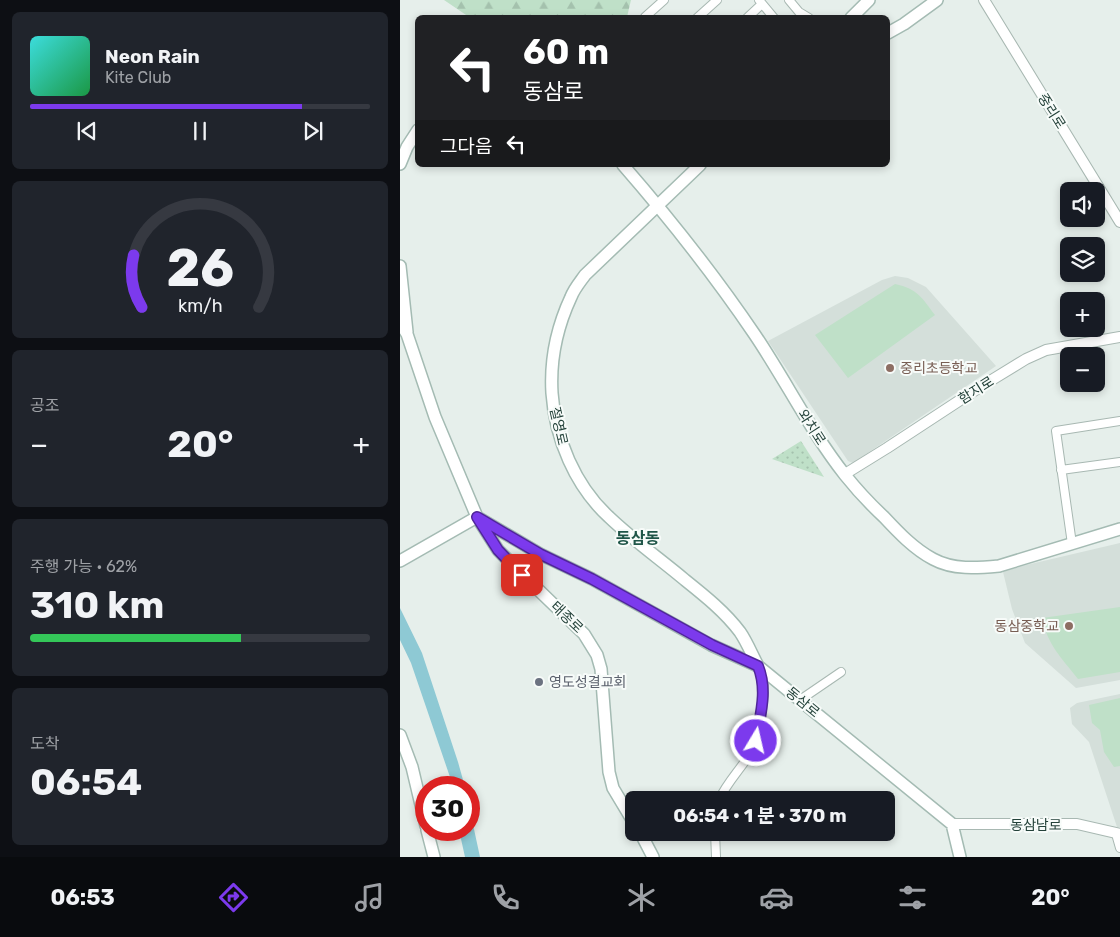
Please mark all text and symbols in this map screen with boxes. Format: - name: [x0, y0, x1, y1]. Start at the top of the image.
- text: 60 m: [523, 31, 609, 73]
- icon: left: [440, 35, 505, 100]
- text: Neon Rain: [105, 45, 200, 68]
- text: Kite Club: [105, 68, 171, 87]
- text: 동삼로: [523, 78, 584, 105]
- street label: 중리로: [1034, 90, 1069, 132]
- icon: previous: [73, 117, 101, 145]
- icon: pause: [186, 117, 214, 145]
- icon: next: [299, 117, 327, 145]
- icon: left: [502, 130, 530, 158]
- text: 그다음: [440, 135, 492, 158]
- map controls: [1060, 182, 1105, 392]
- button: sound: [1060, 182, 1105, 227]
- text: 26: [166, 237, 234, 299]
- button: layers: [1060, 237, 1105, 282]
- button: +: [1060, 292, 1105, 337]
- text: km/h: [178, 295, 222, 316]
- button: −: [1060, 347, 1105, 392]
- place label: 중리초등학교: [900, 360, 977, 377]
- marker: 중리초등학교: [884, 362, 896, 374]
- street label: 함지로: [955, 373, 997, 408]
- text: 공조: [30, 396, 59, 415]
- street label: 절영로: [546, 405, 571, 447]
- street label: 와치로: [794, 406, 829, 448]
- text: 20°: [167, 421, 233, 467]
- text: −: [30, 428, 48, 461]
- text: +: [353, 428, 370, 461]
- district label: 동삼동: [616, 529, 660, 548]
- pin: [501, 554, 543, 596]
- text: 주행 가능 · 62%: [30, 557, 137, 576]
- icon: arrive: [508, 561, 536, 589]
- text: 310 km: [30, 582, 164, 628]
- street label: 태종로: [547, 598, 587, 637]
- place label: 동삼중학교: [995, 618, 1059, 635]
- marker: 동삼중학교: [1063, 620, 1075, 632]
- place label: 영도성결교회: [549, 674, 626, 691]
- marker: 영도성결교회: [533, 676, 545, 688]
- street label: 동삼로: [782, 684, 823, 721]
- position arrow: [729, 714, 781, 766]
- text: 도착: [30, 734, 59, 753]
- text: 06:54: [30, 759, 142, 805]
- speed limit sign: 30: [415, 776, 480, 841]
- text: 06:54 · 1 분 · 370 m: [673, 804, 847, 827]
- street label: 동삼남로: [1010, 817, 1062, 834]
- icon: directions: [216, 880, 251, 915]
- icon: music: [352, 880, 387, 915]
- icon: phone: [488, 880, 523, 915]
- icon: climate: [624, 880, 659, 915]
- icon: car: [759, 880, 794, 915]
- icon: filters: [895, 880, 930, 915]
- text: 06:53: [50, 884, 115, 911]
- text: 20°: [1031, 884, 1070, 911]

